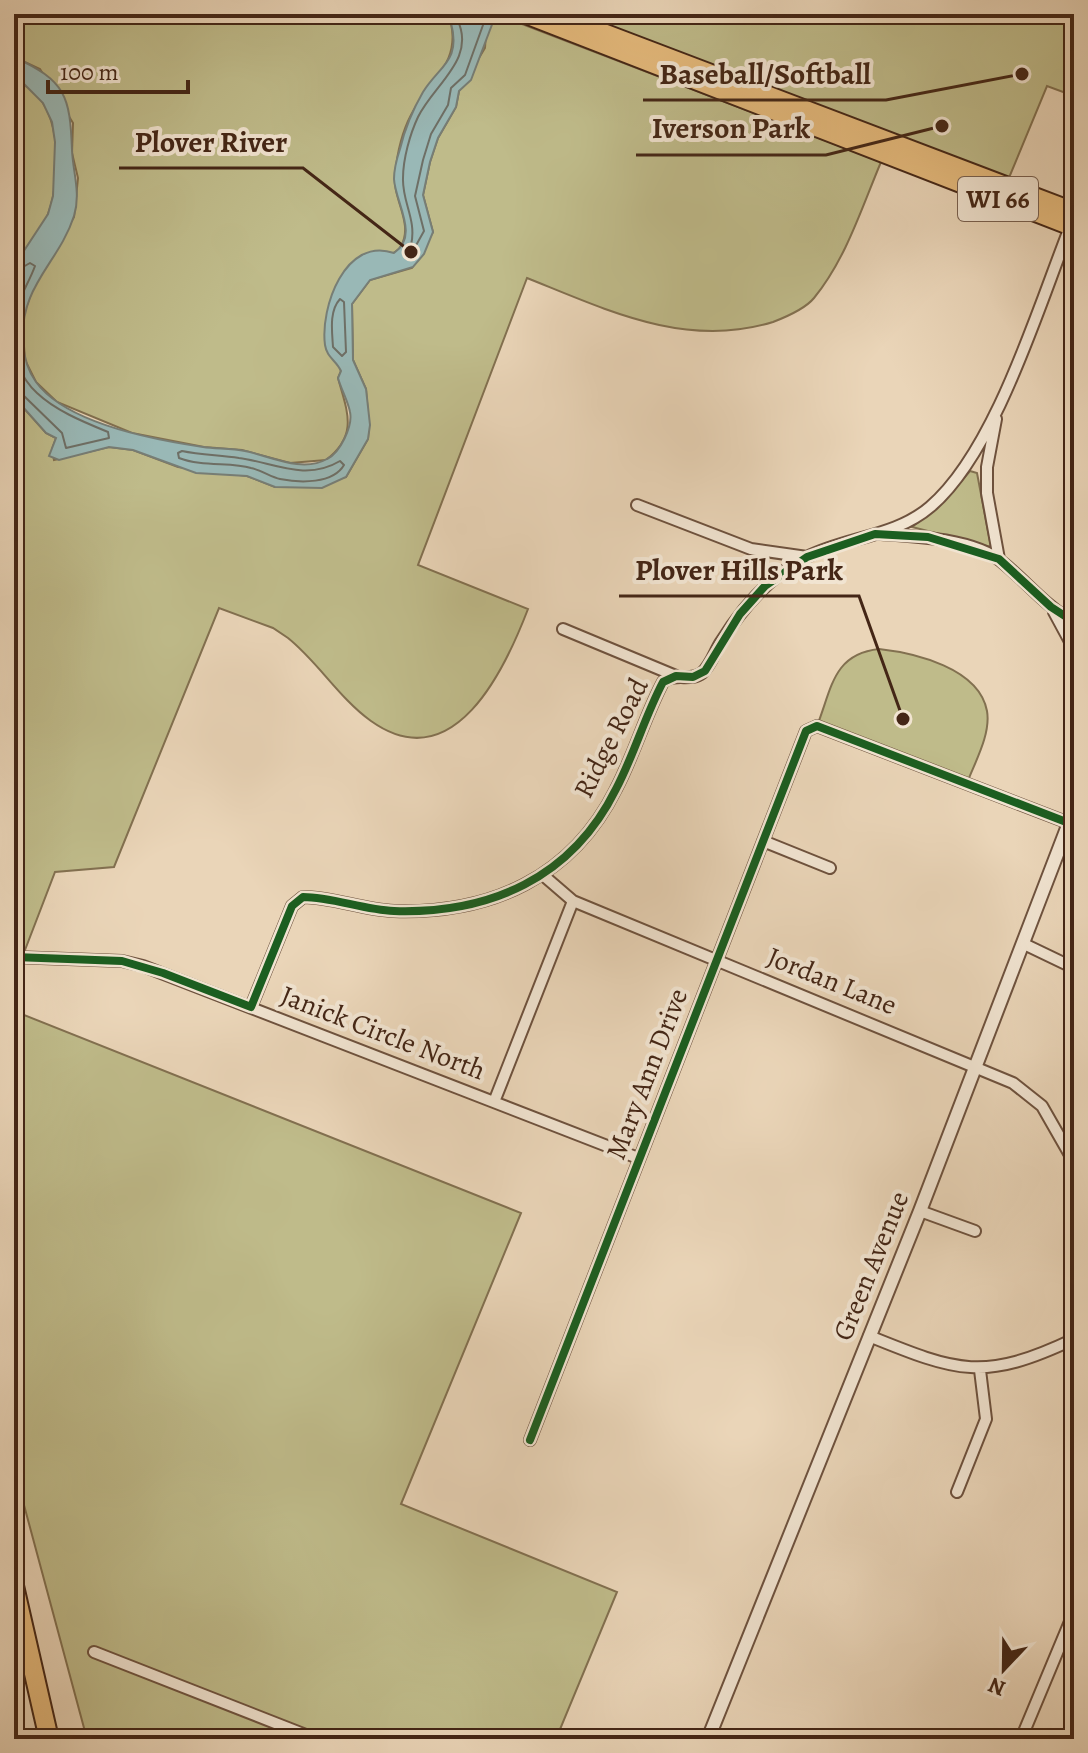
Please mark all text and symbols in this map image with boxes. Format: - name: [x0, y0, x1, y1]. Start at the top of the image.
- scale bar: [48, 44, 188, 94]
- callout: Baseball/Softball: [643, 46, 886, 100]
- text: Baseball/Softball: [659, 54, 871, 94]
- text: 100 m: [60, 56, 119, 88]
- callout: Iverson Park: [636, 101, 826, 155]
- text: Iverson Park: [652, 108, 811, 148]
- callout: Plover River: [119, 114, 303, 168]
- text: Plover River: [135, 122, 287, 162]
- road number: WI 66: [958, 177, 1038, 221]
- callout: Plover Hills Park: [619, 542, 859, 596]
- text: Plover Hills Park: [635, 550, 844, 590]
- street label: Ridge Road: [565, 671, 658, 805]
- street label: Jordan Lane: [762, 938, 902, 1024]
- street label: Janick Circle North: [275, 976, 491, 1090]
- street label: Mary Ann Drive: [597, 983, 697, 1165]
- street label: Green Avenue: [824, 1186, 918, 1346]
- north arrow: [964, 1629, 1044, 1709]
- text: N: [984, 1670, 1010, 1704]

